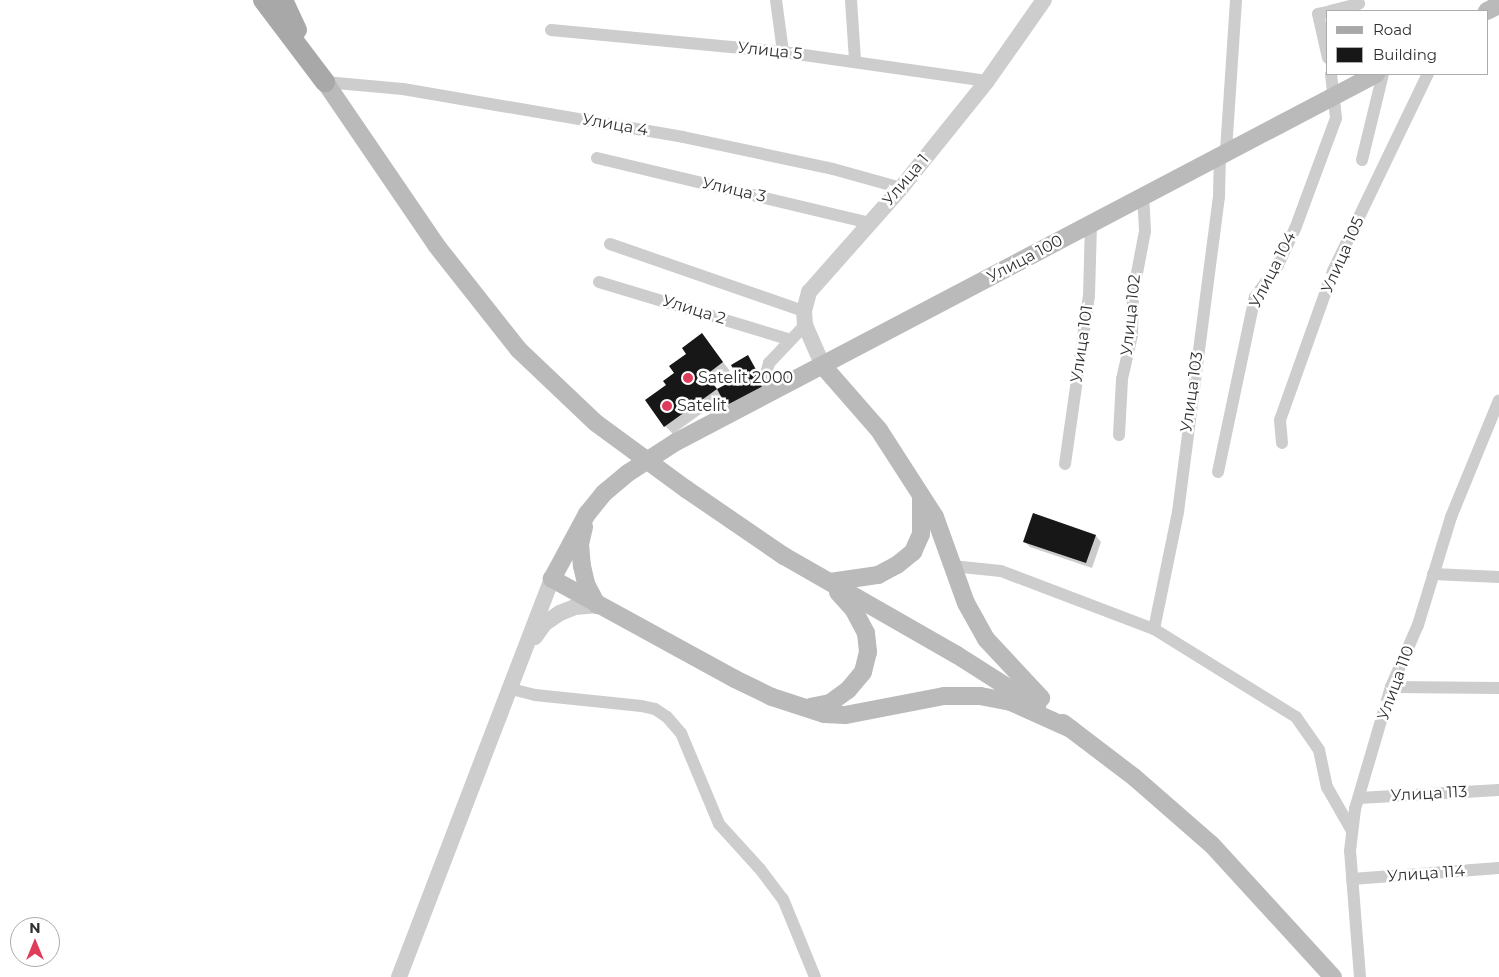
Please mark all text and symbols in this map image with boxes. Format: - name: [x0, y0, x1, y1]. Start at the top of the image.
- legend: [1326, 10, 1489, 75]
- text: Road: [1373, 20, 1412, 39]
- street label: Улица 5: [737, 38, 803, 64]
- text: Building: [1373, 45, 1437, 64]
- street label: Улица 4: [581, 110, 649, 140]
- street label: Улица 1: [879, 150, 933, 210]
- street label: Улица 3: [700, 173, 768, 207]
- street label: Улица 105: [1318, 214, 1368, 296]
- street label: Улица 104: [1246, 229, 1300, 311]
- street label: Улица 100: [984, 231, 1066, 287]
- street label: Улица 102: [1117, 274, 1145, 356]
- street label: Улица 2: [660, 291, 728, 329]
- street label: Улица 101: [1067, 304, 1097, 384]
- street label: Улица 103: [1177, 350, 1207, 434]
- place label: Satelit 2000: [698, 368, 793, 388]
- marker: Satelit 2000: [682, 372, 694, 384]
- place label: Satelit: [677, 396, 727, 416]
- marker: Satelit: [661, 400, 673, 412]
- street label: Улица 110: [1374, 643, 1418, 723]
- street label: Улица 113: [1390, 782, 1468, 806]
- street label: Улица 114: [1386, 862, 1466, 886]
- north arrow: [10, 917, 60, 967]
- text: N: [29, 919, 41, 937]

